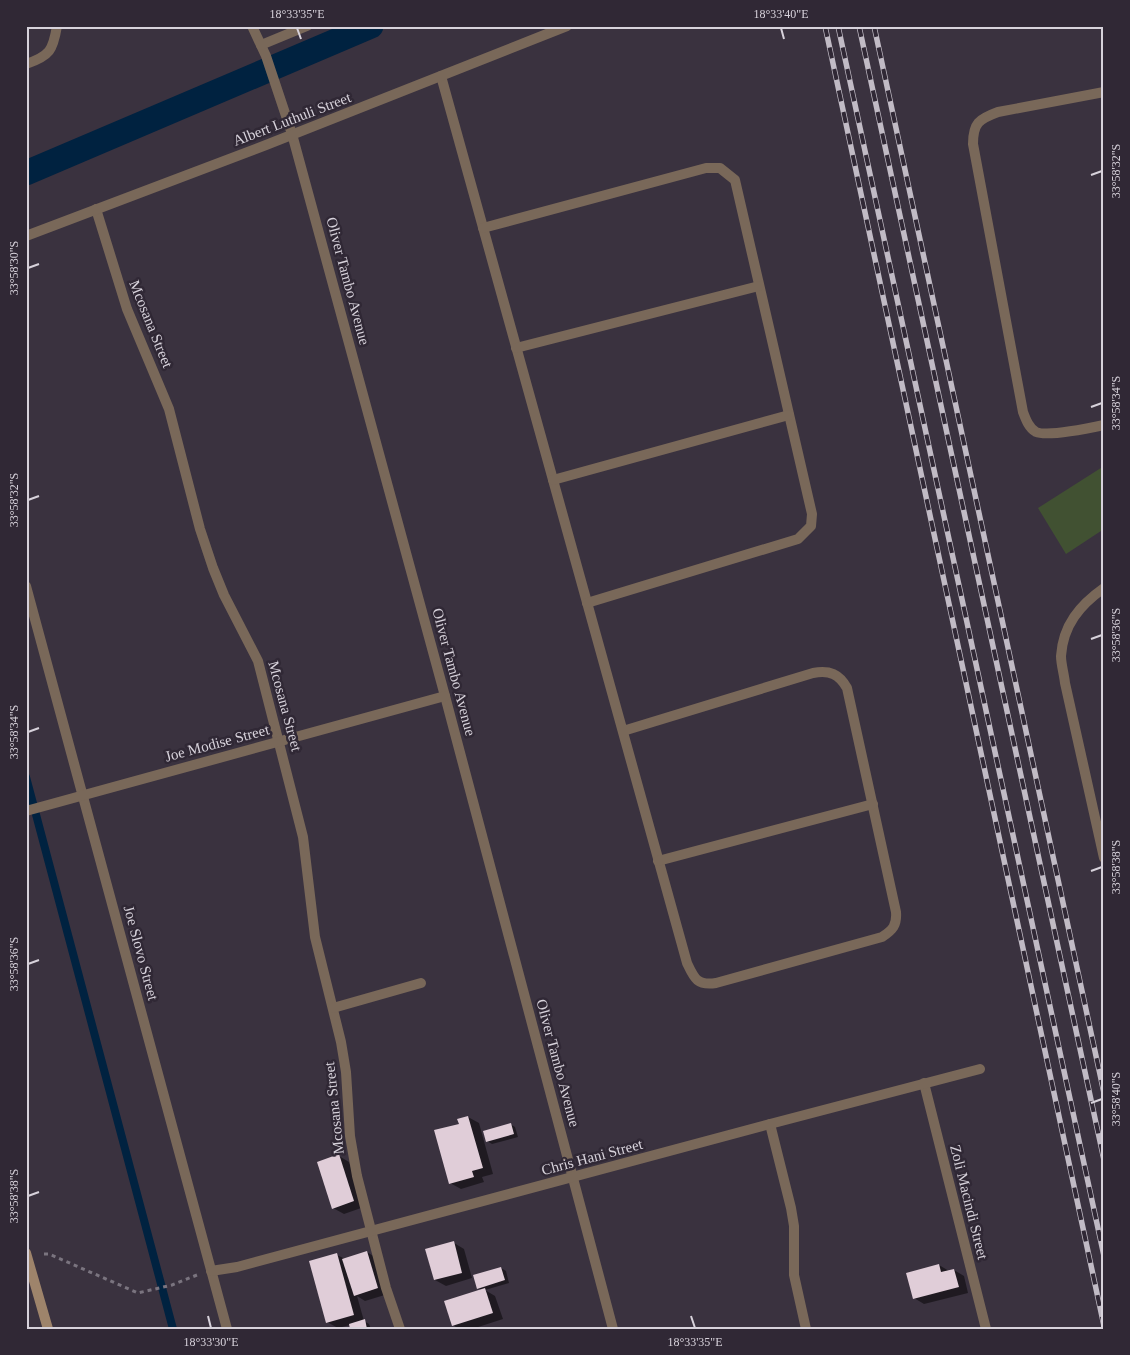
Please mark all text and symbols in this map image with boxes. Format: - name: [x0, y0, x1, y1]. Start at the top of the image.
- text: 18°33'35"E: [269, 7, 325, 21]
- text: 18°33'40"E: [753, 7, 809, 21]
- street label: Albert Luthuli Street: [231, 89, 354, 149]
- text: 33°58'32"S: [1109, 144, 1123, 198]
- street label: Oliver Tambo Avenue: [323, 215, 373, 347]
- text: 33°58'30"S: [7, 241, 21, 295]
- street label: Mcosana Street: [126, 278, 176, 371]
- text: 33°58'34"S: [1109, 376, 1123, 430]
- text: 33°58'32"S: [7, 473, 21, 527]
- street label: Oliver Tambo Avenue: [429, 606, 479, 738]
- text: 33°58'36"S: [1109, 608, 1123, 662]
- street label: Mcosana Street: [265, 659, 305, 754]
- text: 33°58'34"S: [7, 705, 21, 759]
- street label: Joe Modise Street: [163, 721, 272, 765]
- text: 33°58'38"S: [1109, 840, 1123, 894]
- street label: Joe Slovo Street: [121, 904, 162, 1003]
- text: 33°58'36"S: [7, 937, 21, 991]
- street label: Oliver Tambo Avenue: [533, 997, 583, 1129]
- street label: Mcosana Street: [321, 1060, 347, 1155]
- text: 33°58'40"S: [1109, 1072, 1123, 1126]
- street label: Chris Hani Street: [540, 1136, 645, 1178]
- street label: Zoli Macindi Street: [947, 1143, 991, 1262]
- text: 33°58'38"S: [7, 1169, 21, 1223]
- text: 18°33'30"E: [183, 1335, 239, 1349]
- text: 18°33'35"E: [667, 1335, 723, 1349]

